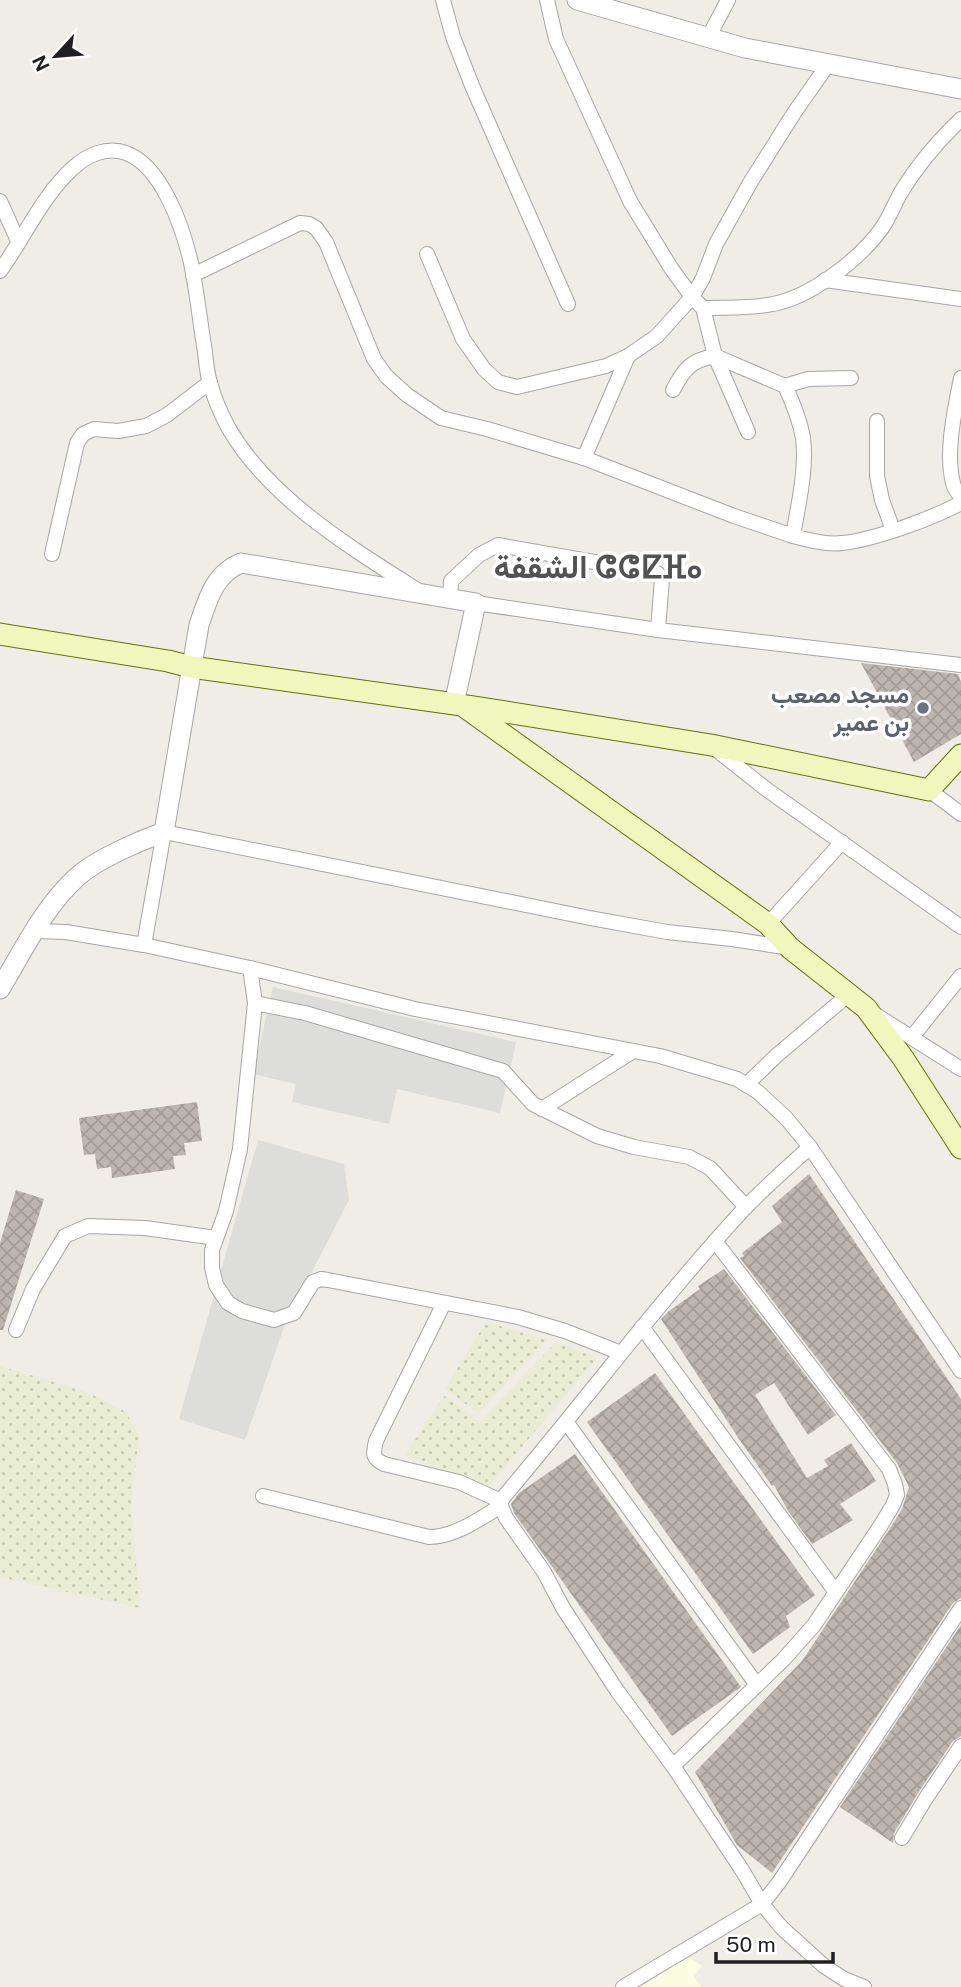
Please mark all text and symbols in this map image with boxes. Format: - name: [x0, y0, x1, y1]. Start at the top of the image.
- north arrow: [21, 21, 91, 91]
- text: N: [28, 52, 54, 75]
- district label: الشقفة ⵛⵛⵇⴼⴰ: [494, 548, 702, 585]
- place label: مسجد مصعب بن عمير: [771, 680, 909, 738]
- marker: مسجد مصعب بن عمير: [915, 700, 931, 716]
- scale bar: [716, 1920, 833, 1964]
- text: 50 m: [726, 1932, 776, 1957]

